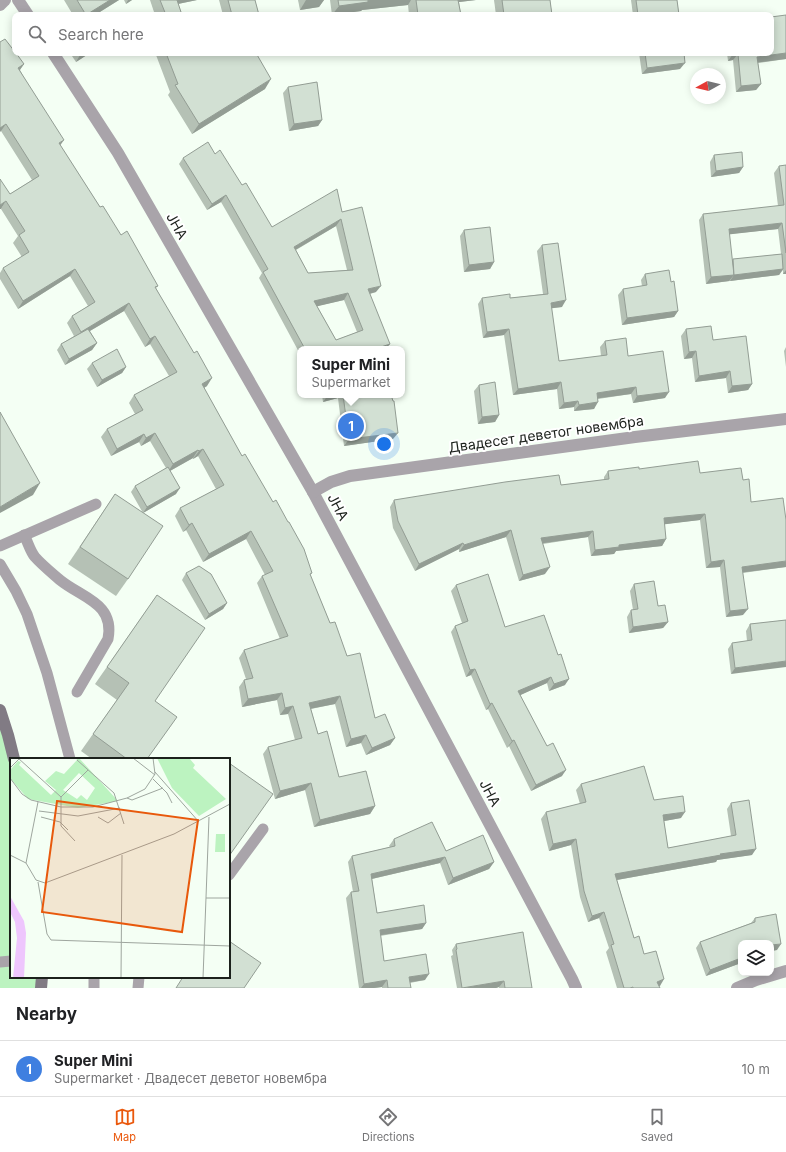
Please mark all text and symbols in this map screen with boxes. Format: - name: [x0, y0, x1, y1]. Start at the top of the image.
- search box: [12, 12, 774, 56]
- icon: search: [26, 23, 48, 45]
- text: Search here: [58, 25, 144, 44]
- north arrow: [690, 68, 726, 104]
- street label: ЈНА: [163, 209, 192, 242]
- popup: [297, 346, 405, 398]
- text: Super Mini: [311, 355, 390, 374]
- text: Supermarket: [311, 374, 391, 390]
- pin: 1: [338, 411, 364, 441]
- street label: Двадесет деветог новембра: [447, 411, 645, 456]
- your location: [374, 434, 394, 454]
- street label: ЈНА: [324, 490, 353, 523]
- inset map: [10, 758, 230, 978]
- street label: ЈНА: [476, 776, 505, 809]
- map controls: [738, 940, 774, 976]
- button: layers: [738, 940, 774, 976]
- text: Nearby: [16, 1004, 77, 1024]
- text: Super Mini: [54, 1051, 133, 1070]
- text: 1: [26, 1061, 32, 1077]
- text: 10 m: [741, 1061, 770, 1077]
- text: Supermarket · Двадесет деветог новембра: [54, 1070, 327, 1086]
- tab: Map: [113, 1106, 136, 1144]
- tab: Directions: [362, 1106, 415, 1144]
- tab: Saved: [641, 1106, 673, 1144]

